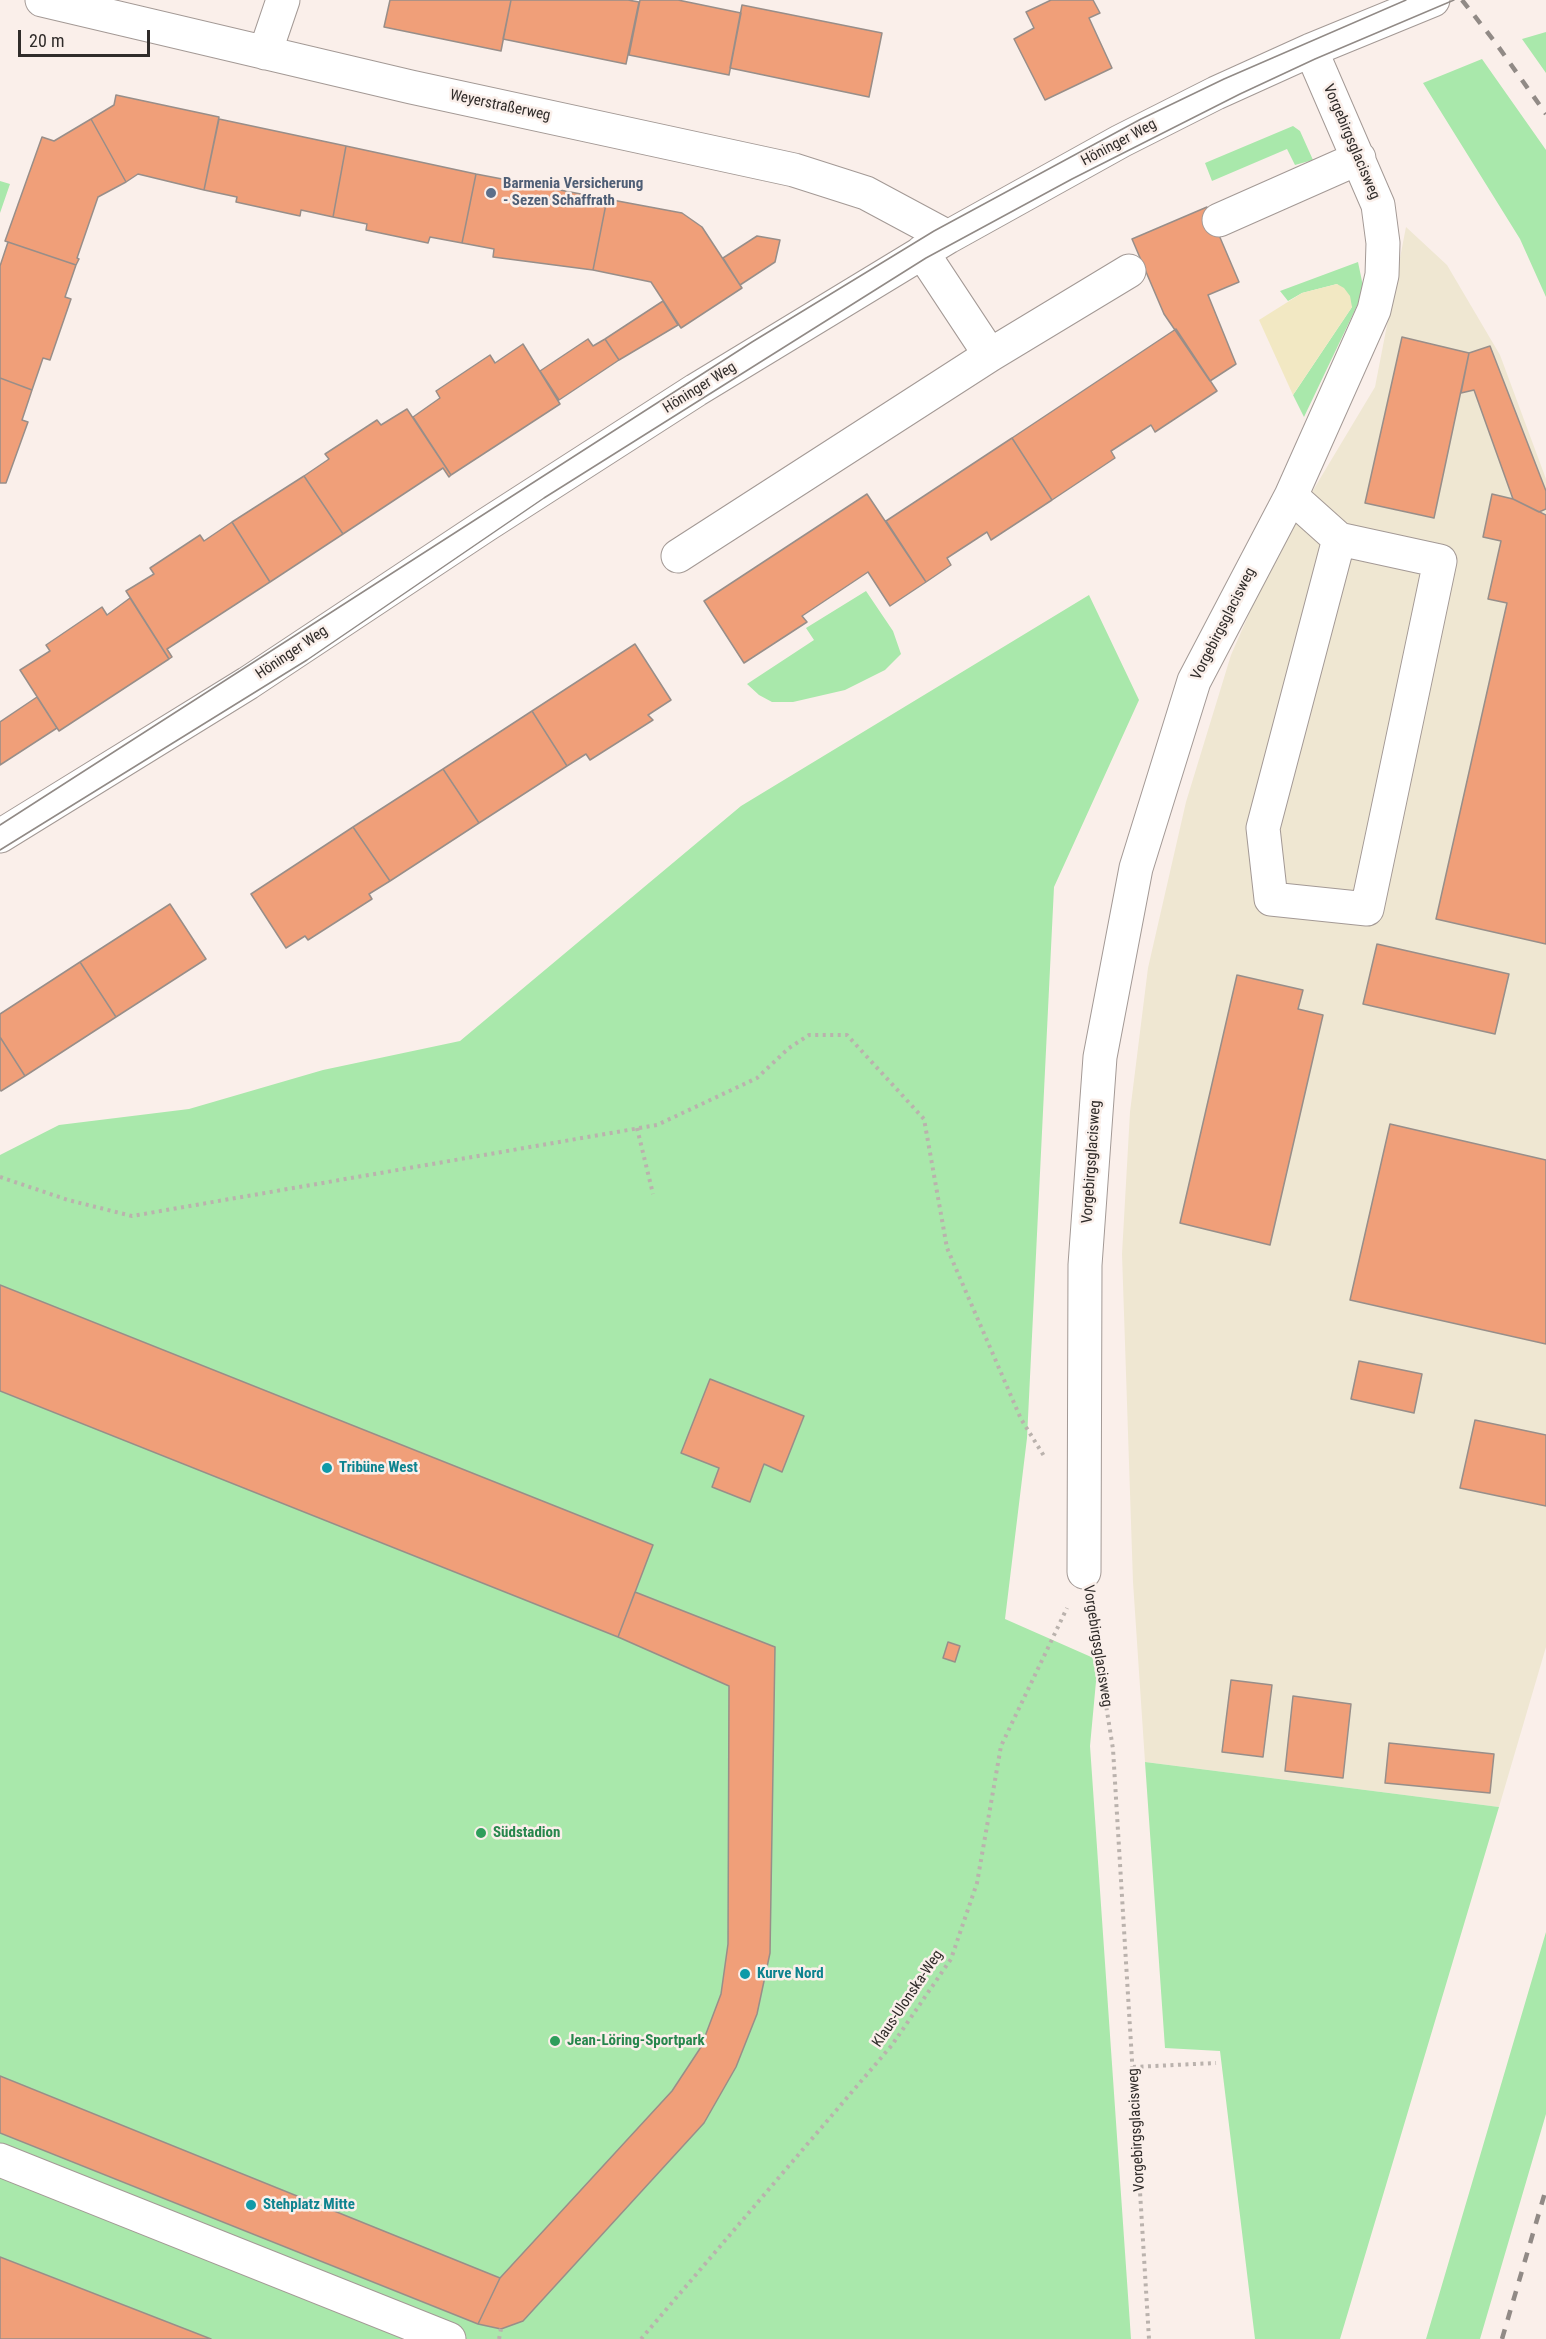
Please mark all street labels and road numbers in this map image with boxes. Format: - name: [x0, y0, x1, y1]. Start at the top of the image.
- street label: Vorgebirgsglacisweg: [1319, 82, 1383, 202]
- street label: Weyerstraßerweg: [448, 87, 552, 125]
- street label: Höninger Weg: [1078, 116, 1160, 170]
- street label: Höninger Weg: [660, 358, 740, 418]
- street label: Vorgebirgsglacisweg: [1188, 565, 1260, 683]
- street label: Höninger Weg: [253, 622, 331, 684]
- street label: Vorgebirgsglacisweg: [1079, 1100, 1105, 1224]
- street label: Vorgebirgsglacisweg: [1078, 1584, 1116, 1708]
- street label: Klaus-Ulonska-Weg: [869, 1947, 947, 2051]
- street label: Vorgebirgsglacisweg: [1125, 2068, 1149, 2192]

